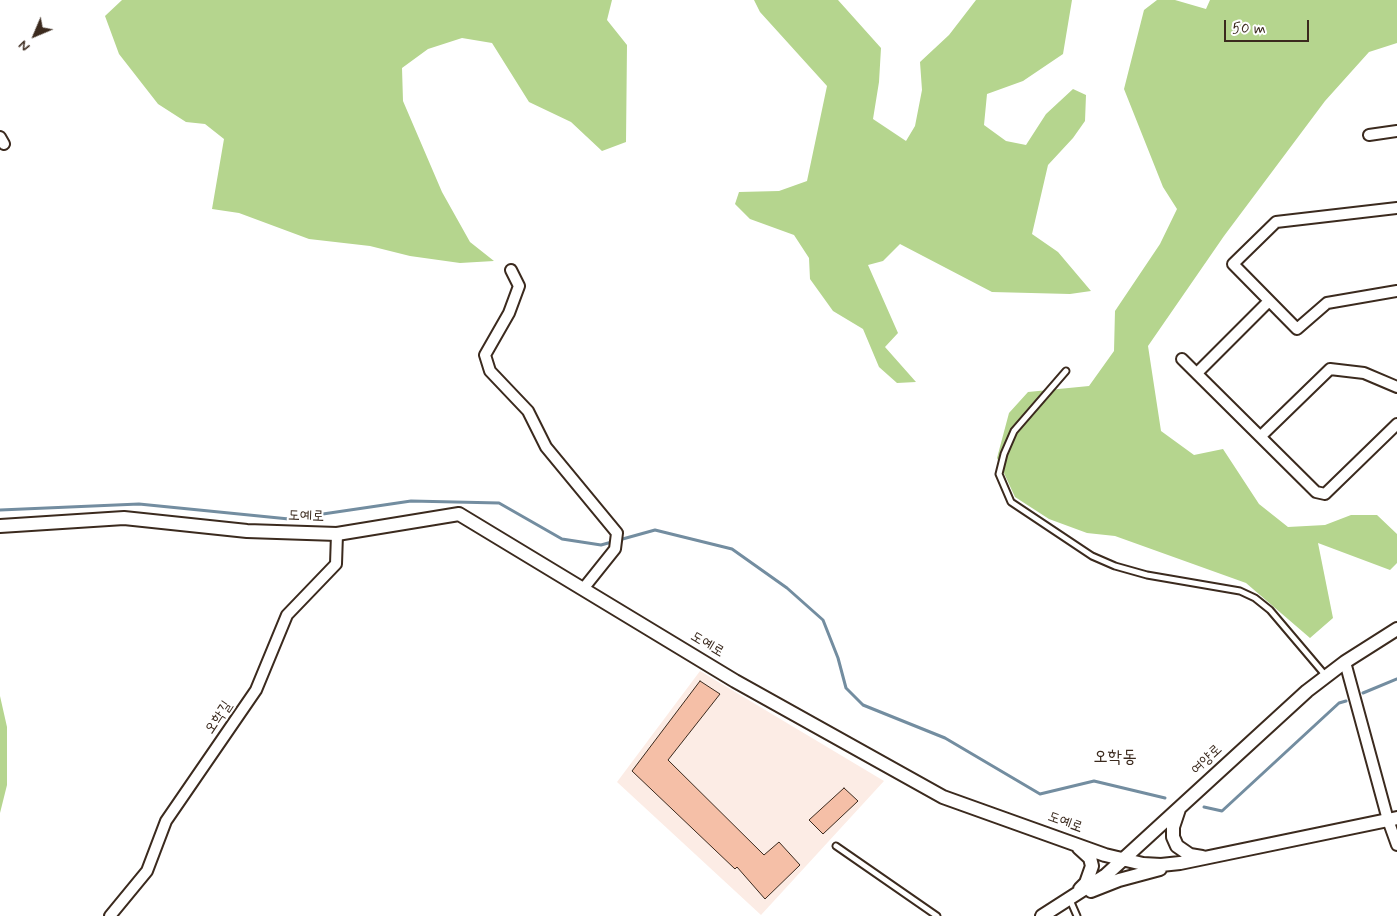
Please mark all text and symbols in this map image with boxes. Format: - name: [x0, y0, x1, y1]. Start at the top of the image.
- north arrow: [10, 10, 60, 60]
- scale bar: [1227, 10, 1312, 42]
- text: 50 m: [1232, 19, 1266, 39]
- text: N: [15, 36, 34, 55]
- street label: 도예로: [288, 507, 324, 527]
- street label: 도예로: [687, 628, 727, 662]
- street label: 오학길: [201, 698, 237, 738]
- street label: 여양로: [1188, 741, 1226, 779]
- district label: 오학동: [1093, 747, 1137, 769]
- street label: 도예로: [1045, 808, 1085, 838]

